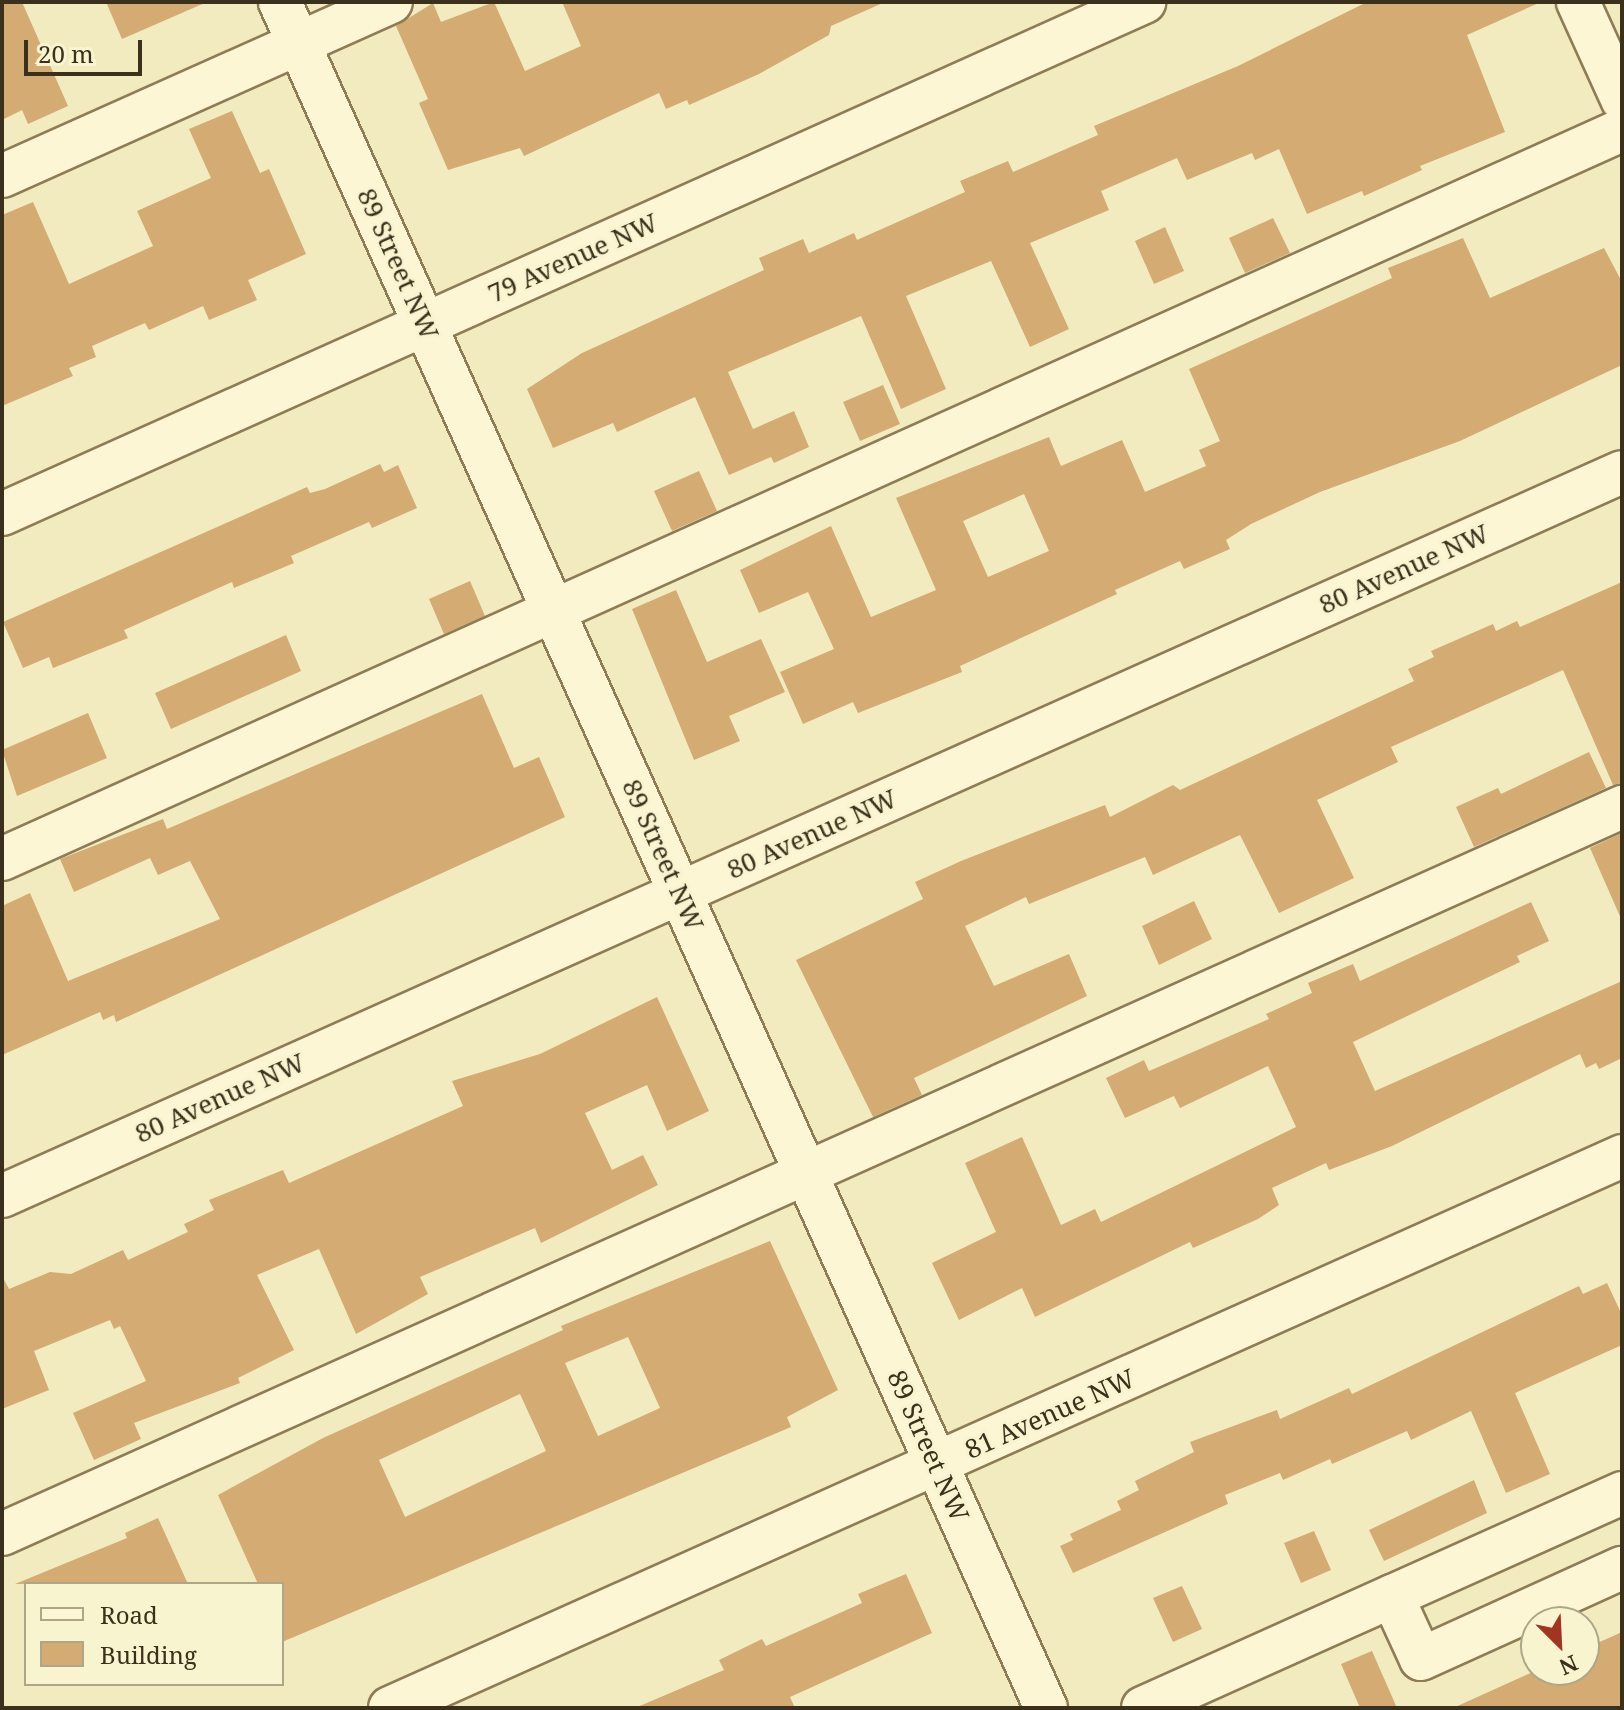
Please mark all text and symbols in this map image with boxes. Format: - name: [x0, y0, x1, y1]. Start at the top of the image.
- scale bar: [28, 24, 146, 74]
- text: 20 m: [38, 37, 94, 70]
- street label: 89 Street NW: [351, 184, 445, 344]
- street label: 79 Avenue NW: [483, 207, 663, 309]
- street label: 80 Avenue NW: [1314, 518, 1494, 620]
- street label: 89 Street NW: [616, 775, 710, 935]
- street label: 80 Avenue NW: [722, 783, 902, 885]
- street label: 80 Avenue NW: [130, 1047, 310, 1149]
- street label: 81 Avenue NW: [960, 1363, 1140, 1465]
- street label: 89 Street NW: [881, 1366, 975, 1526]
- legend: [24, 1582, 284, 1686]
- text: Road: [100, 1598, 158, 1631]
- north arrow: [1520, 1606, 1600, 1686]
- text: Building: [100, 1638, 197, 1671]
- text: N: [1555, 1649, 1583, 1683]

